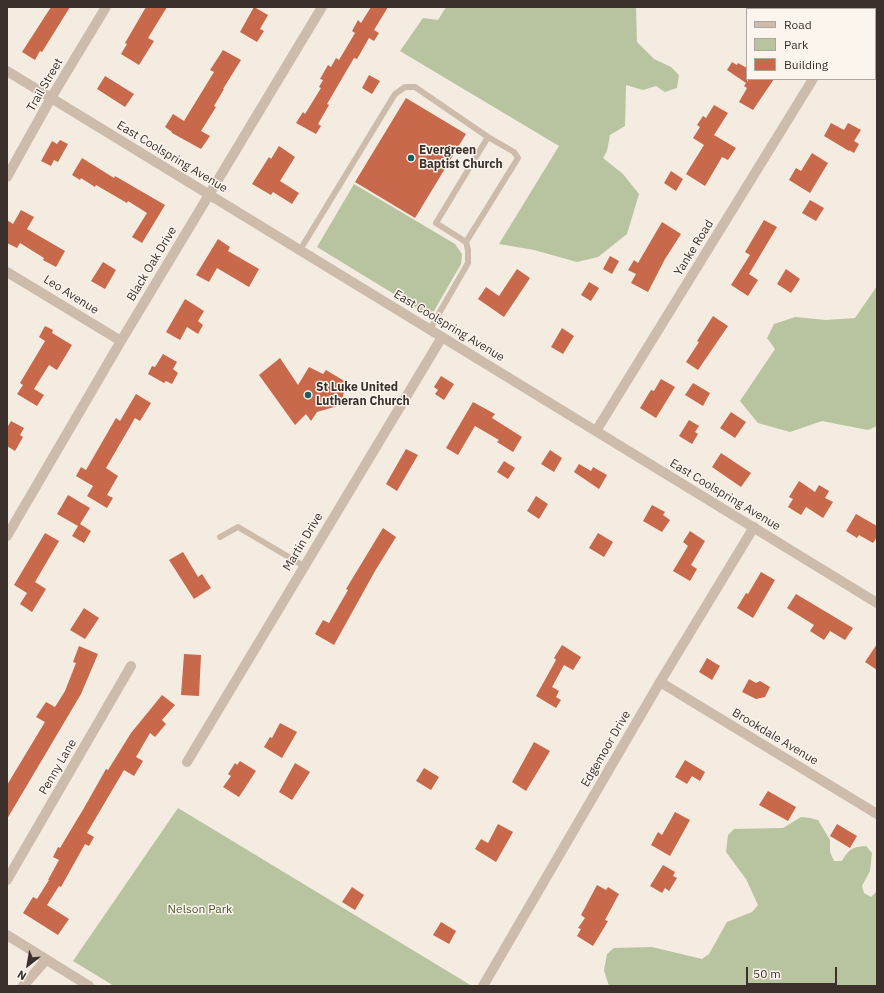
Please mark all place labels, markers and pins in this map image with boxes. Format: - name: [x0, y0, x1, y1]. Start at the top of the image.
- place label: Evergreen Baptist Church: [419, 144, 503, 172]
- marker: Evergreen Baptist Church: [406, 153, 416, 163]
- place label: St Luke United Lutheran Church: [316, 381, 410, 409]
- marker: St Luke United Lutheran Church: [303, 390, 313, 400]

